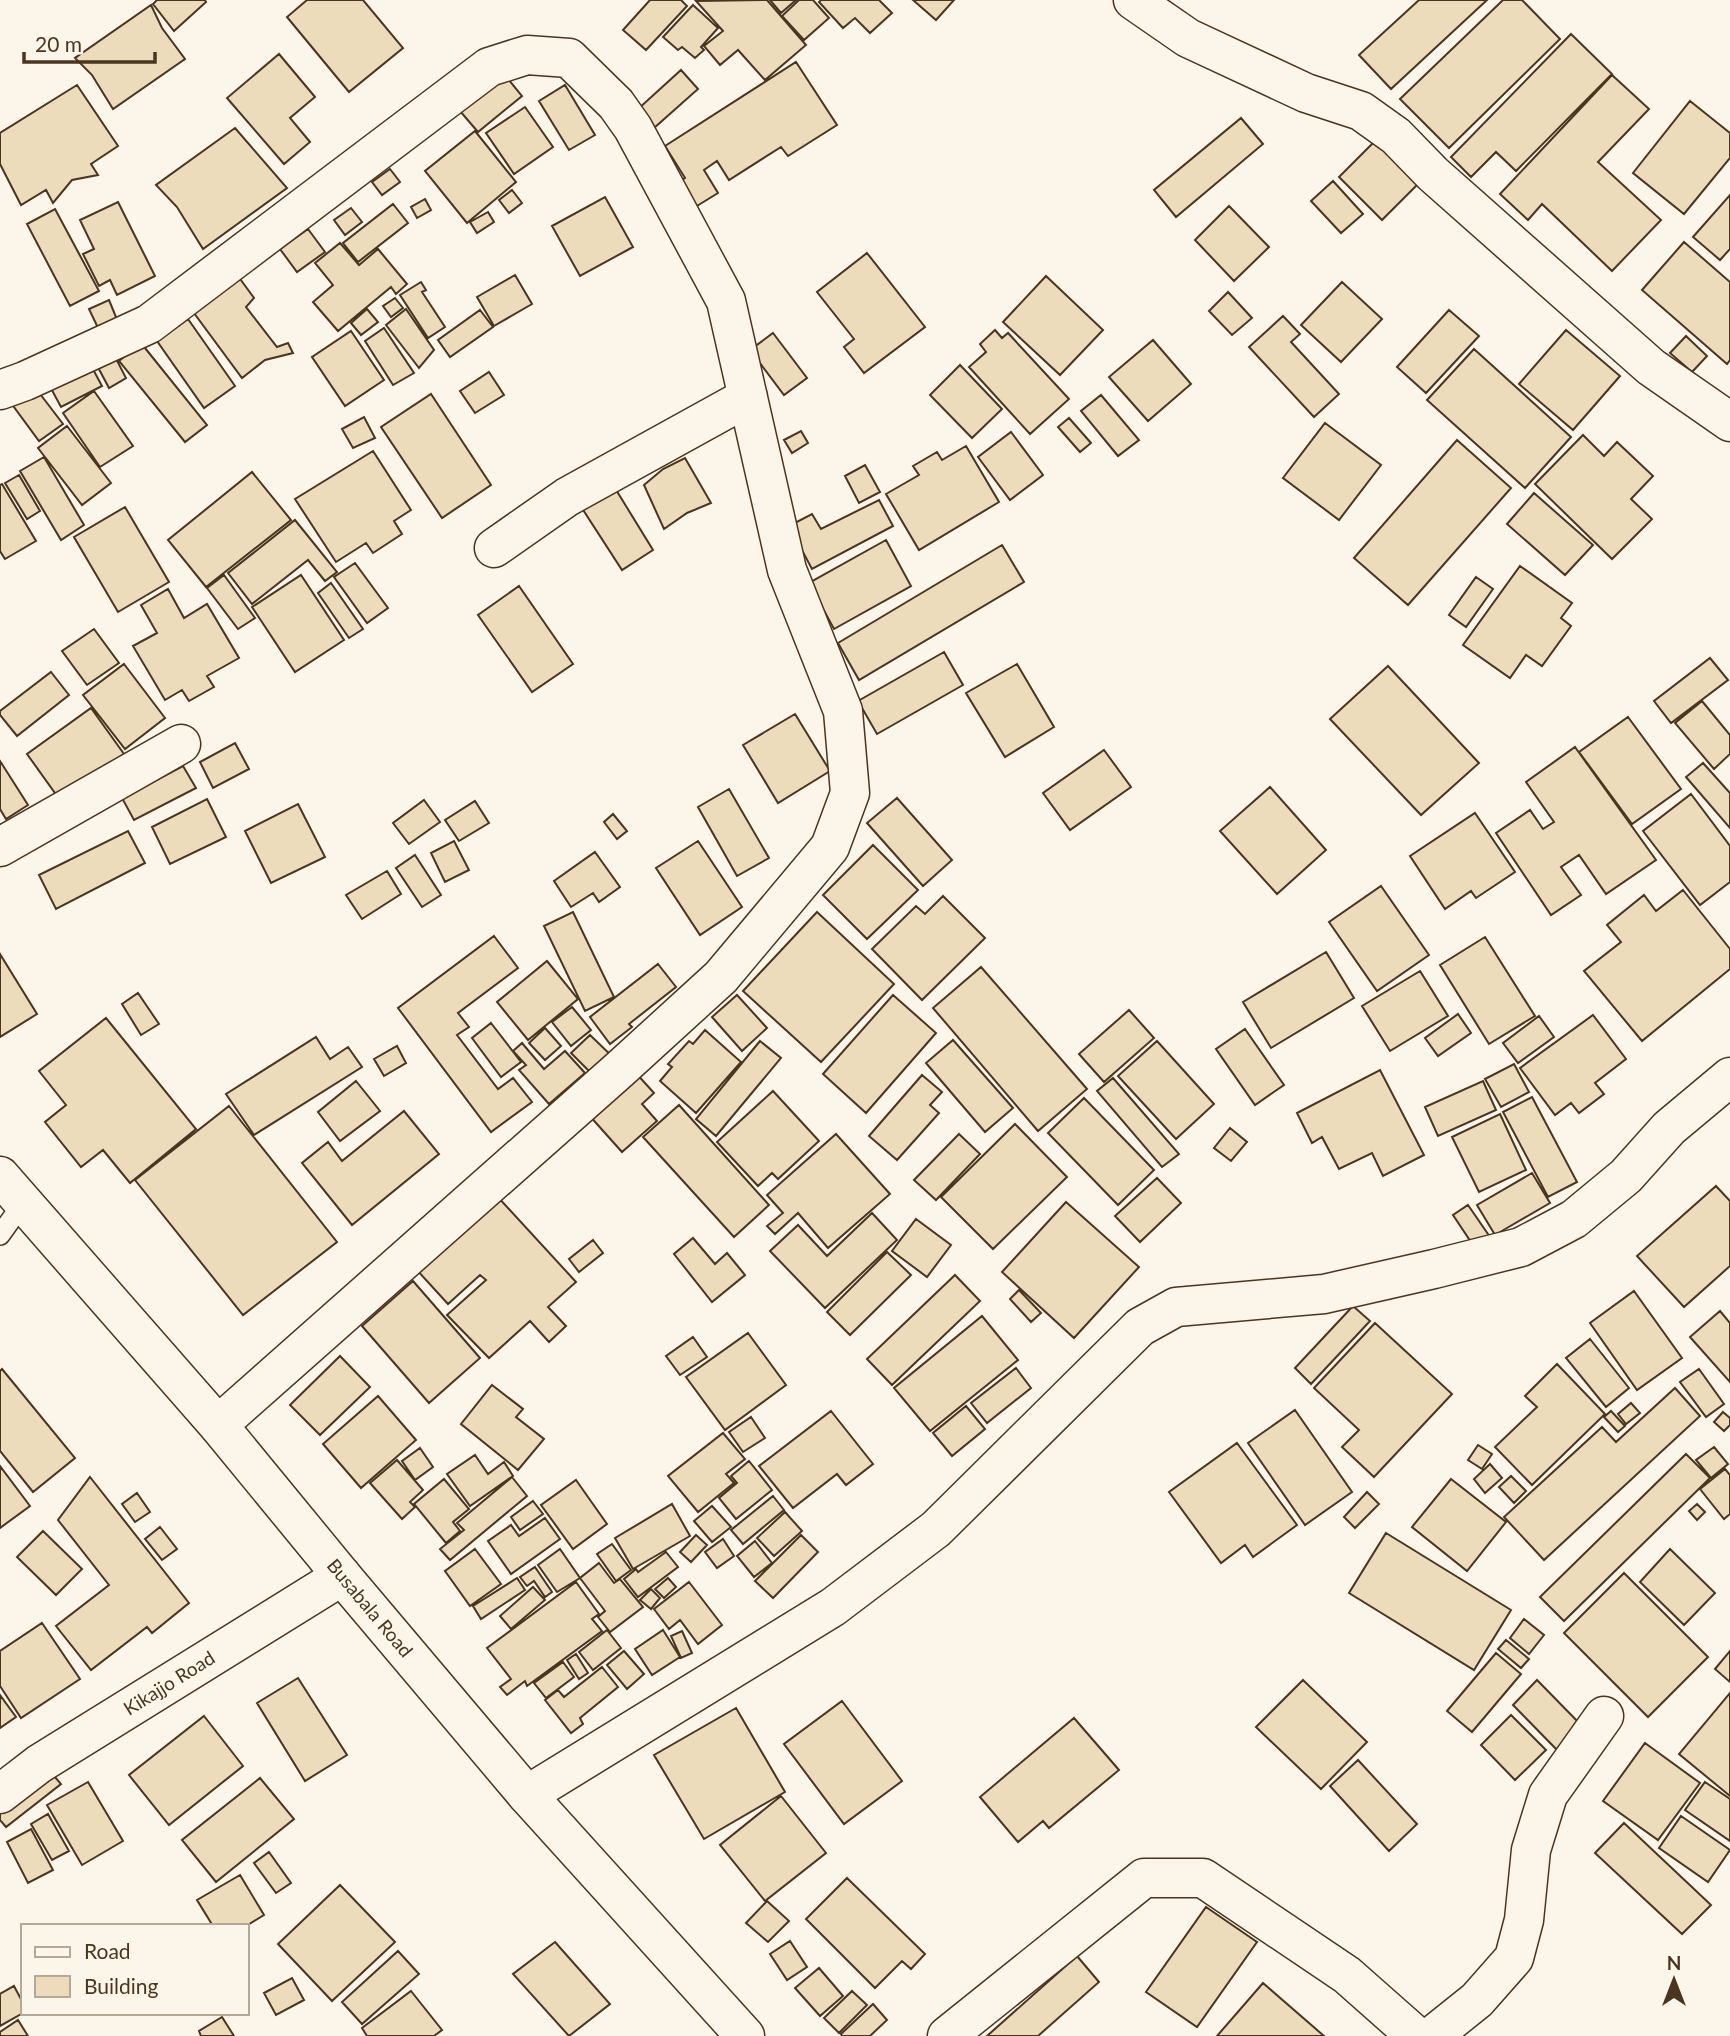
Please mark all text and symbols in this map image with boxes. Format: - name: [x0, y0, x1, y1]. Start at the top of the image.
- scale bar: [24, 21, 156, 65]
- text: 20 m: [35, 31, 82, 56]
- street label: Busabala Road: [323, 1554, 418, 1662]
- street label: Kikajjo Road: [119, 1645, 219, 1720]
- legend: [21, 1924, 248, 2015]
- text: Road: [84, 1938, 131, 1963]
- north arrow: [1639, 1945, 1709, 2015]
- text: N: [1667, 1951, 1681, 1974]
- text: Building: [84, 1973, 159, 1998]

